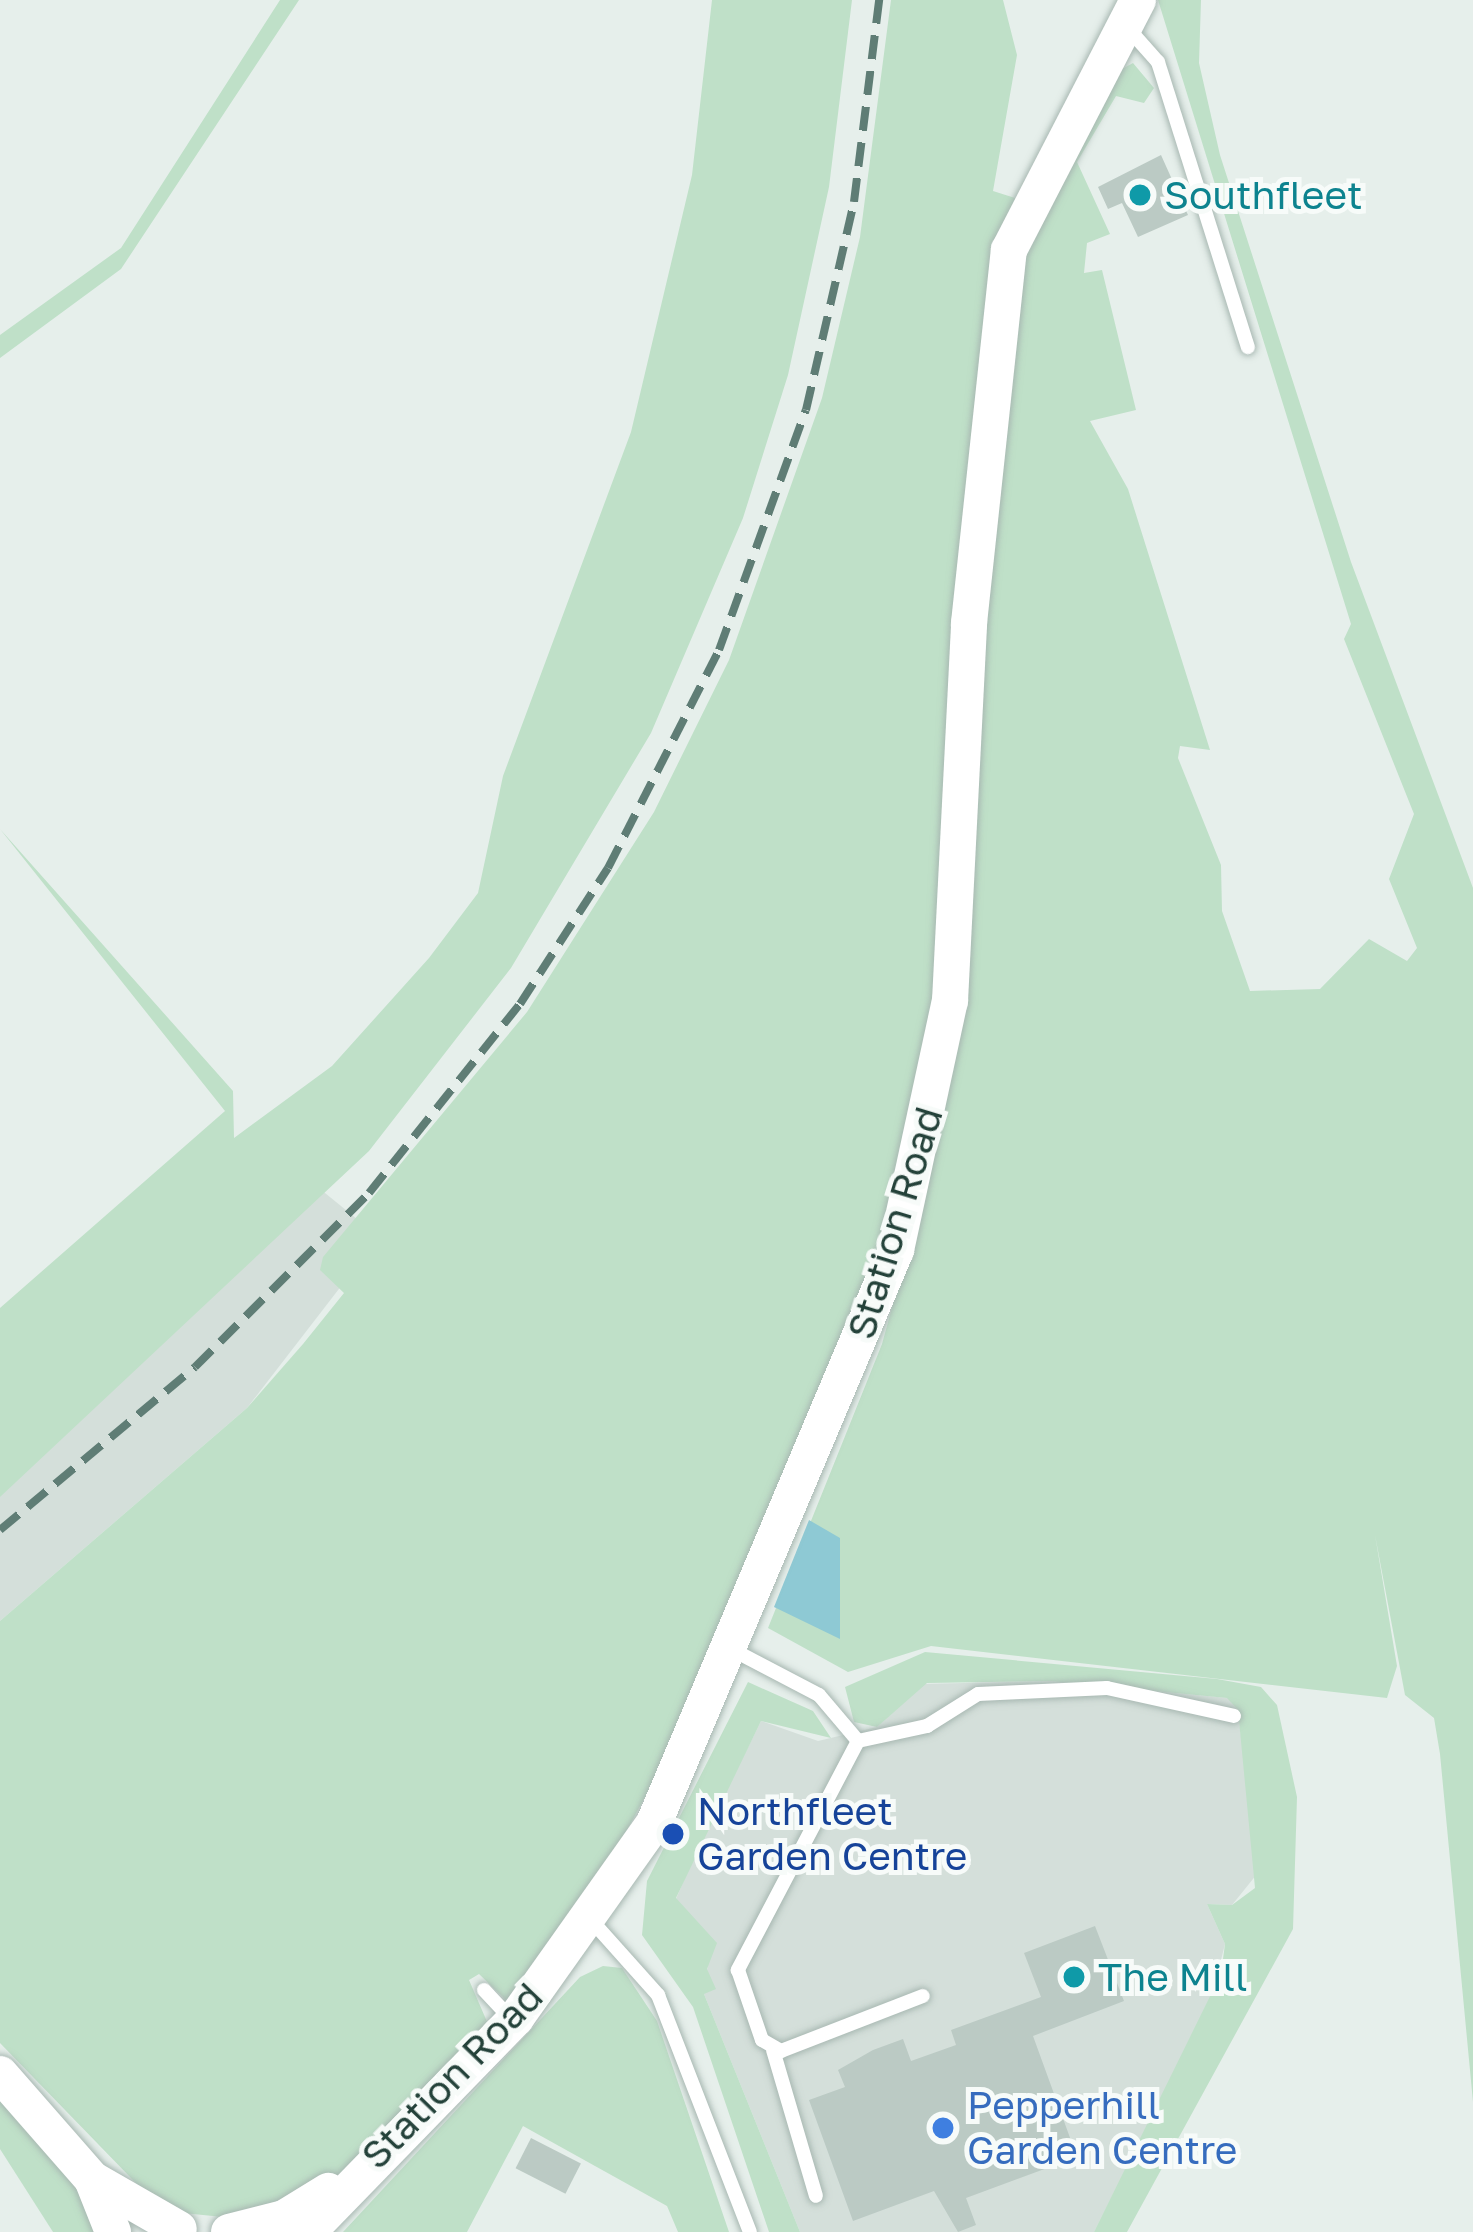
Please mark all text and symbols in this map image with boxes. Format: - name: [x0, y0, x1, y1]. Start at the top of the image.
- place label: Southfleet: [1164, 172, 1363, 218]
- marker: Southfleet: [1127, 182, 1153, 208]
- street label: Station Road: [838, 1101, 952, 1345]
- place label: Northfleet Garden Centre: [697, 1789, 967, 1880]
- marker: Northfleet Garden Centre: [660, 1821, 686, 1847]
- place label: The Mill: [1098, 1954, 1247, 2000]
- marker: The Mill: [1061, 1964, 1087, 1990]
- street label: Station Road: [352, 1973, 552, 2179]
- place label: Pepperhill Garden Centre: [967, 2083, 1237, 2174]
- marker: Pepperhill Garden Centre: [930, 2115, 956, 2141]

